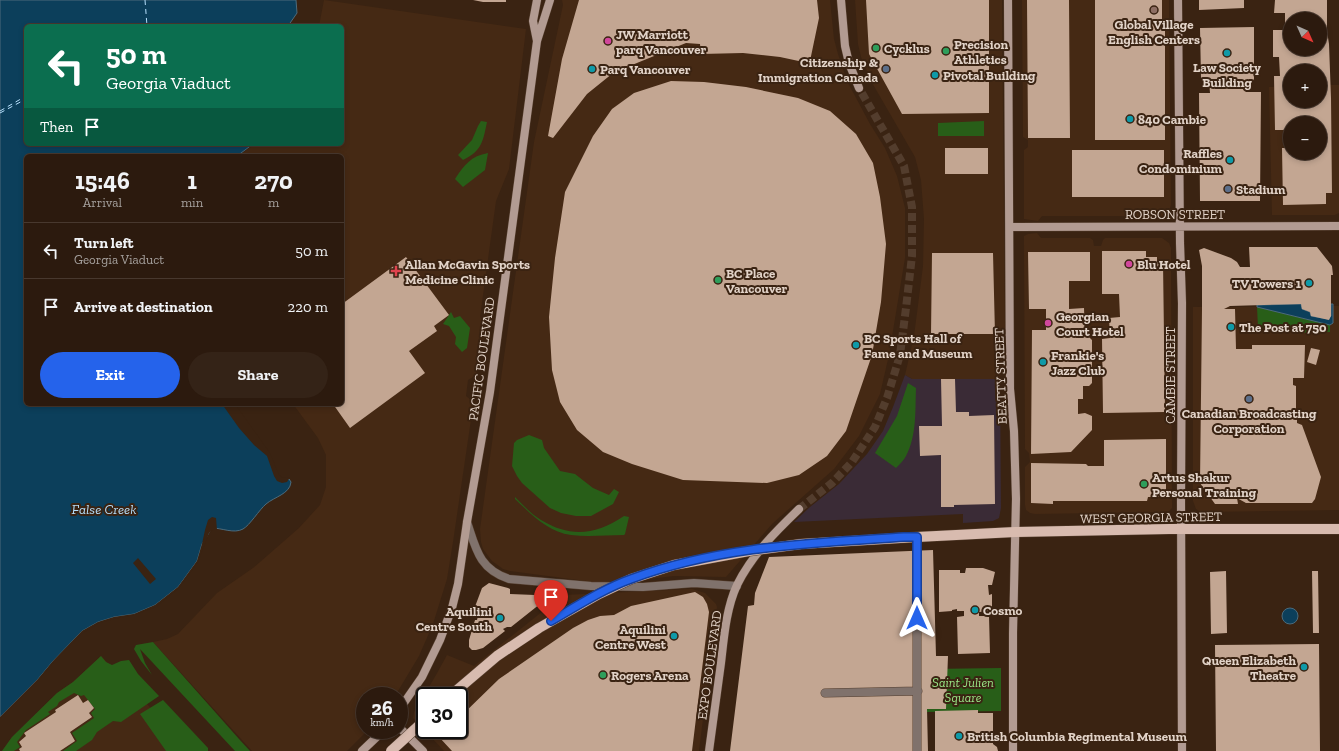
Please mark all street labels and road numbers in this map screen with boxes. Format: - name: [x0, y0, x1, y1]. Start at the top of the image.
- street label: ROBSON STREET: [1125, 207, 1225, 222]
- street label: PACIFIC BOULEVARD: [465, 296, 498, 422]
- street label: CAMBIE STREET: [1163, 326, 1178, 424]
- street label: BEATTY STREET: [991, 328, 1010, 424]
- street label: WEST GEORGIA STREET: [1080, 509, 1222, 526]
- street label: EXPO BOULEVARD: [694, 609, 725, 721]

